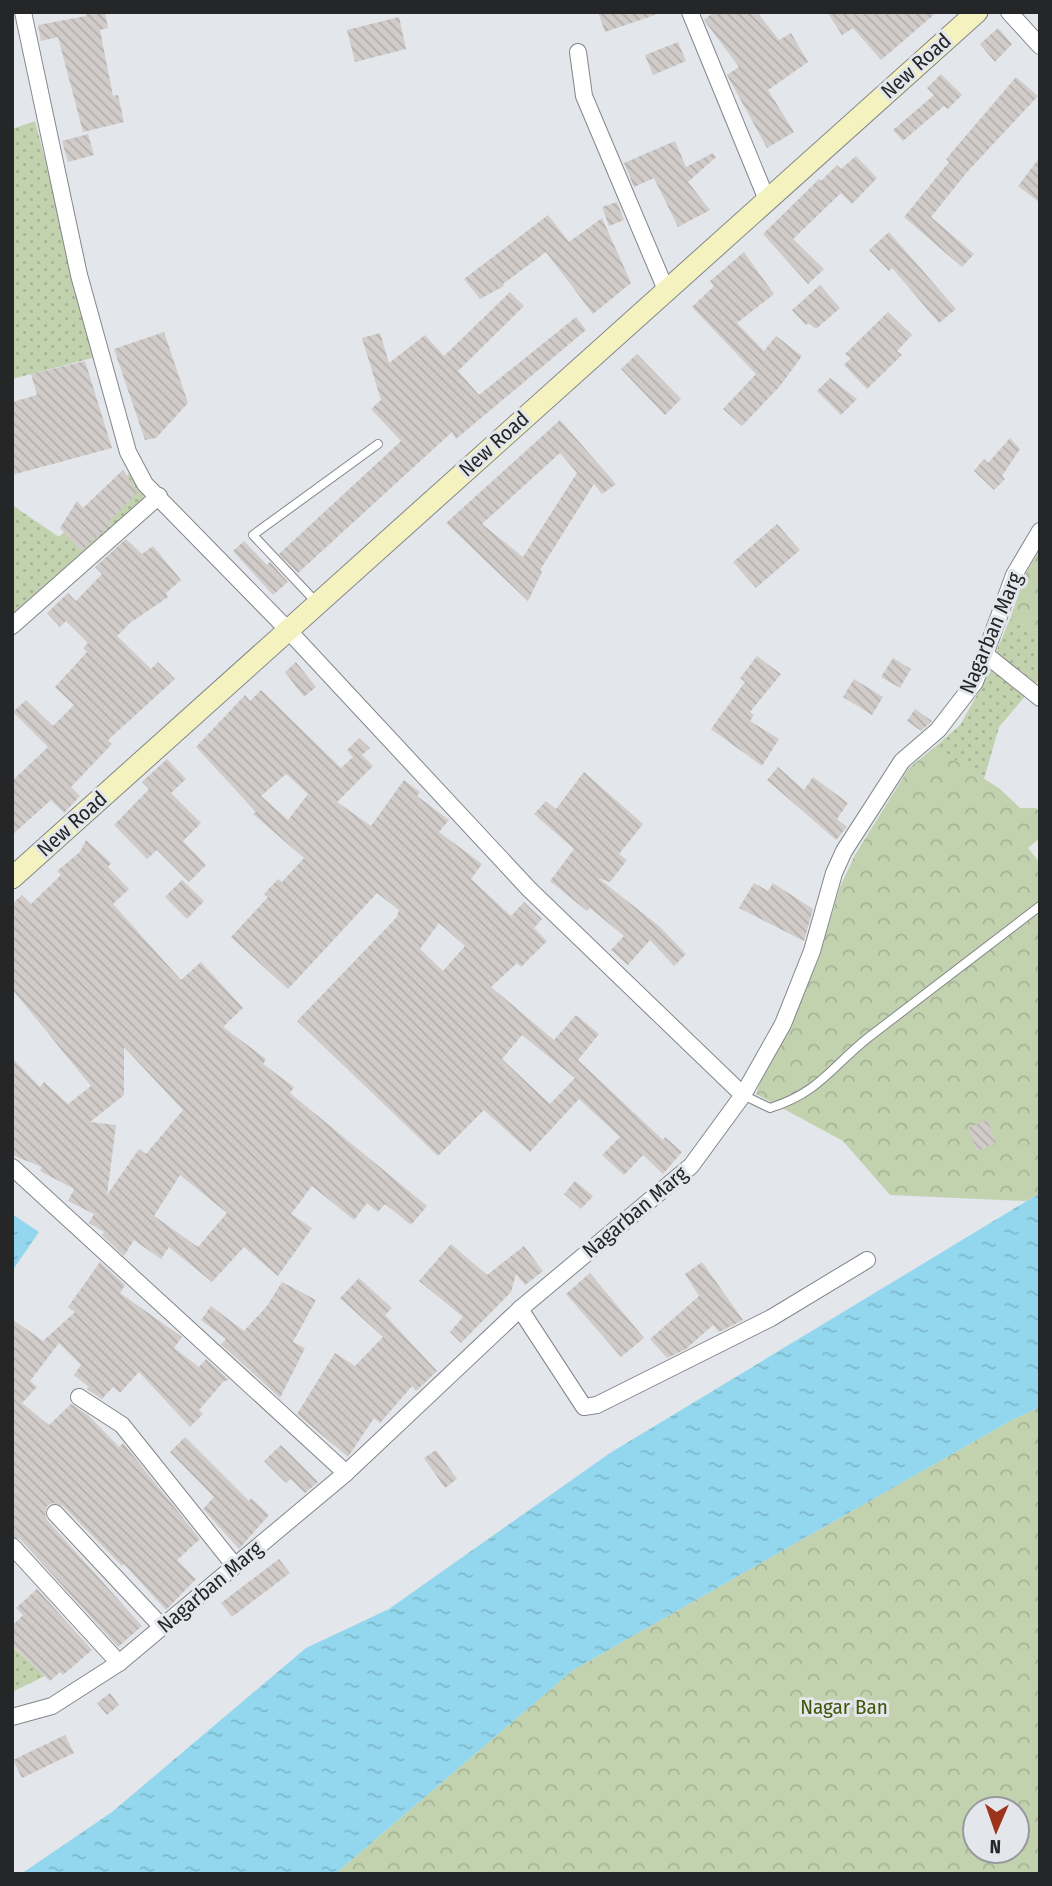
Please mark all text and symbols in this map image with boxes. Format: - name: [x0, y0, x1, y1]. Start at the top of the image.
- street label: New Road: [876, 28, 956, 104]
- street label: New Road: [454, 406, 534, 482]
- street label: Nagarban Marg: [954, 568, 1028, 698]
- street label: New Road: [32, 786, 112, 862]
- street label: Nagarban Marg: [577, 1160, 693, 1264]
- street label: Nagarban Marg: [152, 1535, 268, 1639]
- park label: Nagar Ban: [800, 1694, 888, 1720]
- north arrow: [961, 1795, 1031, 1865]
- text: N: [989, 1835, 1002, 1858]

